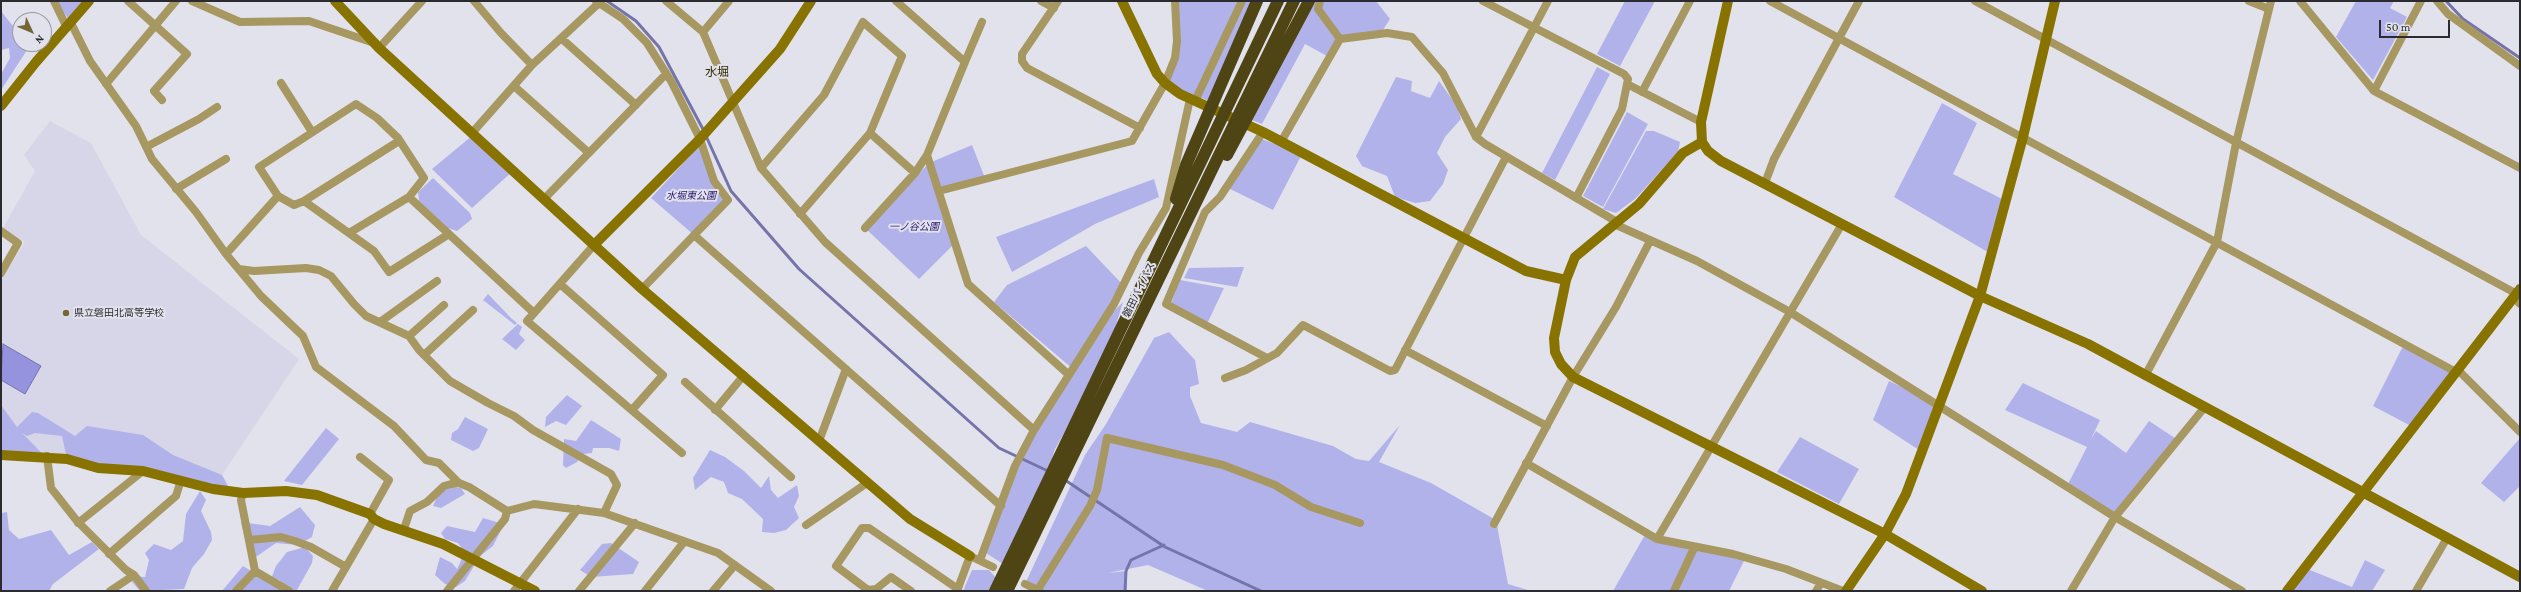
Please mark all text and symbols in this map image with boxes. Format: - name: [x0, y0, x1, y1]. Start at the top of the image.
- north arrow: [12, 12, 52, 52]
- scale bar: [2381, 12, 2452, 38]
- text: 50 m: [2386, 20, 2410, 34]
- text: N: [33, 33, 47, 47]
- district label: 水堀: [705, 65, 729, 79]
- park label: 水堀東公園: [666, 190, 716, 202]
- park label: 一ノ谷公園: [889, 221, 939, 233]
- street label: 磐田バイパス: [1120, 260, 1158, 320]
- place label: 県立磐田北高等学校: [74, 307, 164, 319]
- marker: 県立磐田北高等学校: [61, 308, 71, 318]

